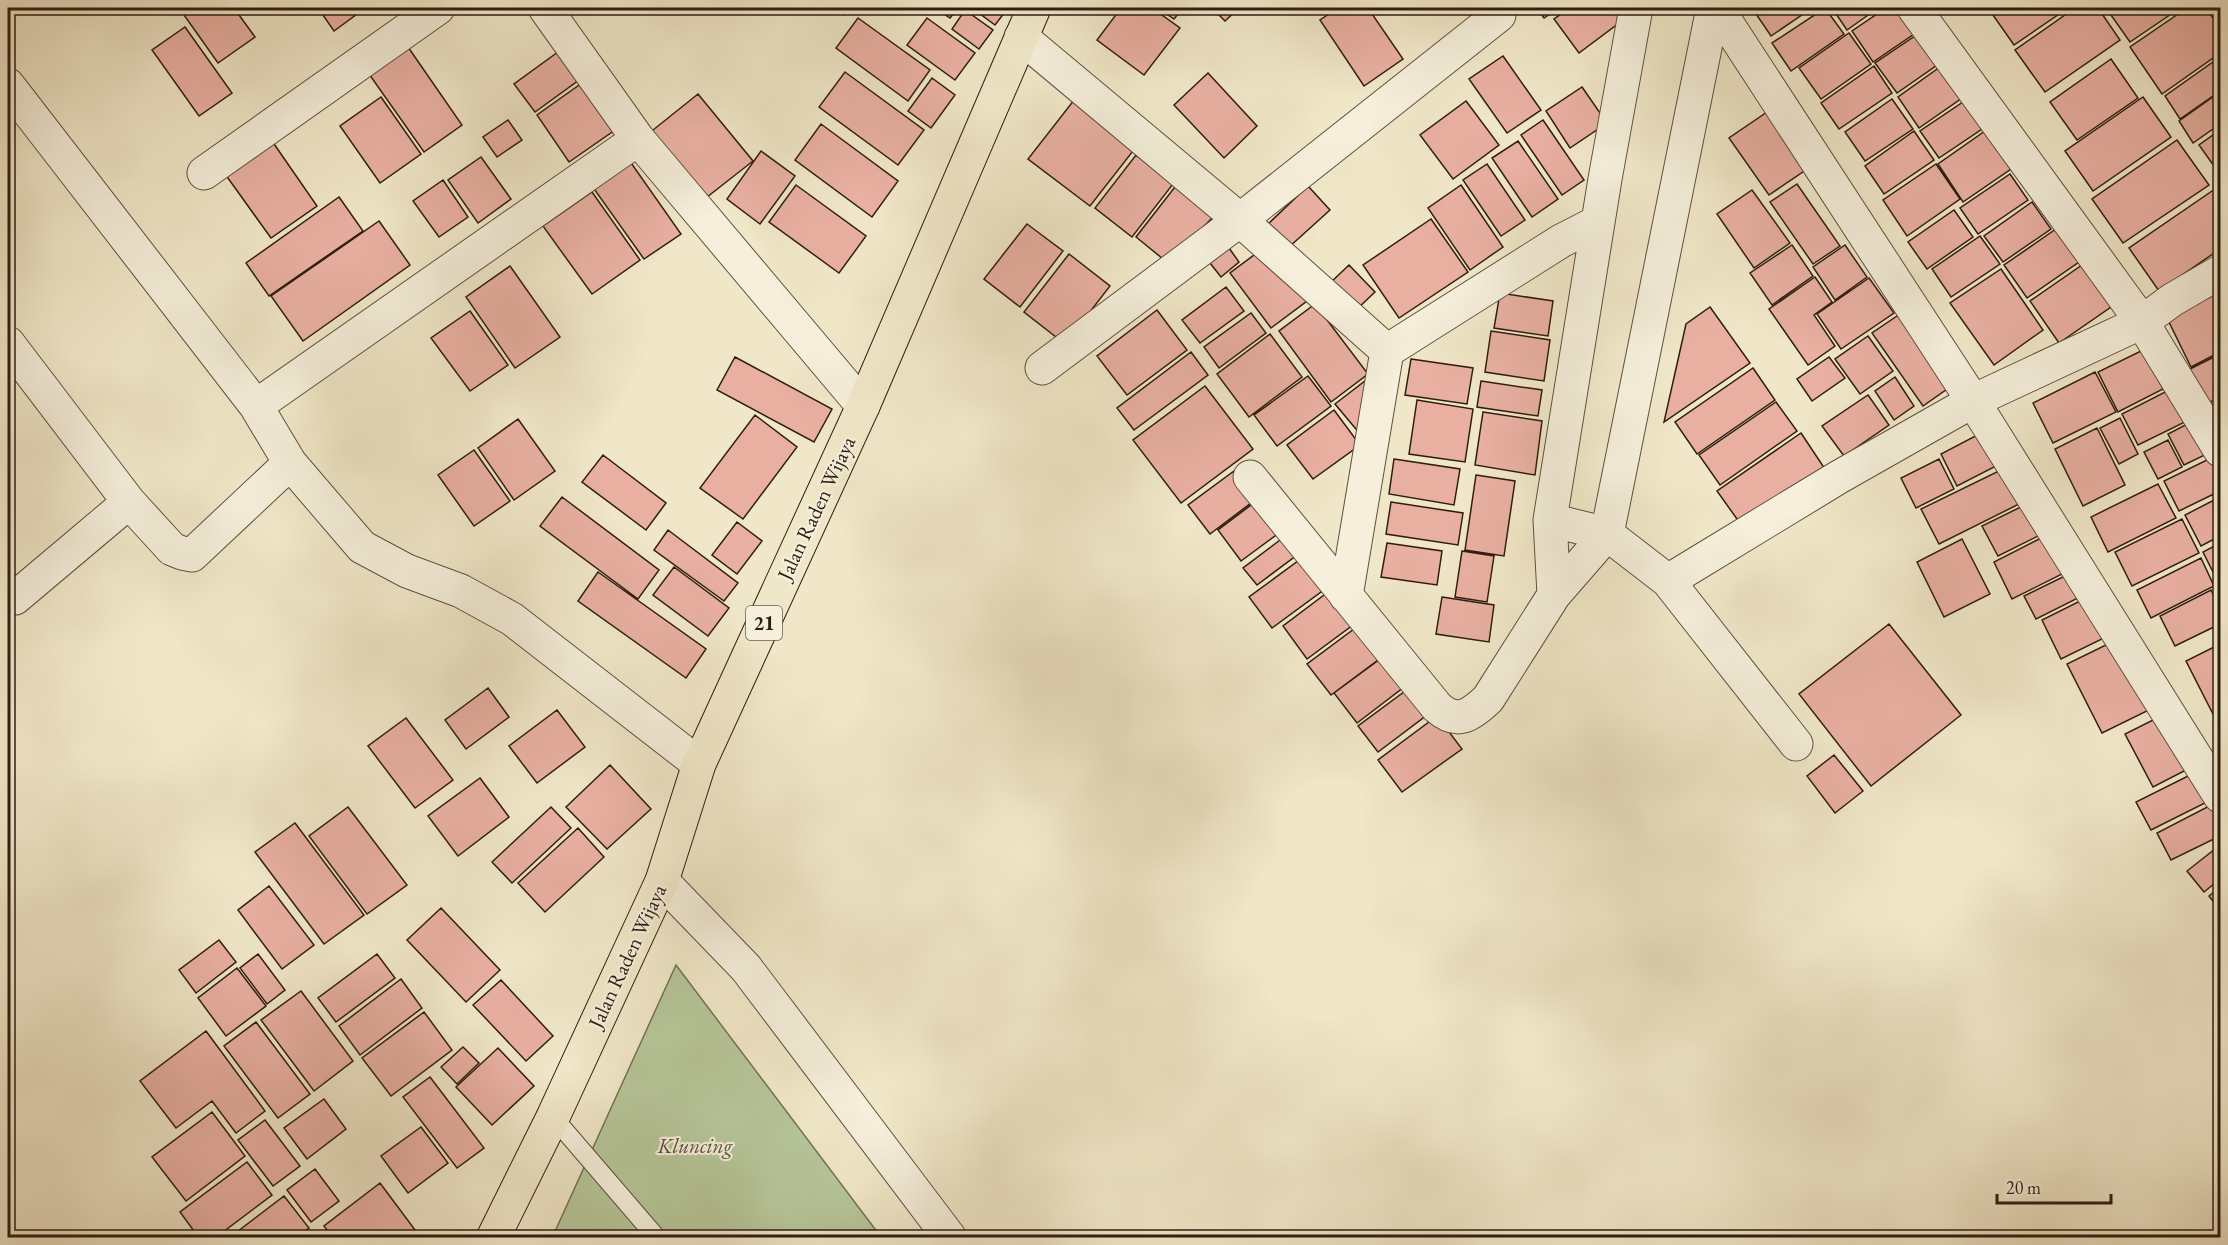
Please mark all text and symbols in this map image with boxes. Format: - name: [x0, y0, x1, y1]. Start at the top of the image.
- street label: Jalan Raden Wijaya: [770, 431, 861, 586]
- road number: 21: [746, 606, 782, 640]
- street label: Jalan Raden Wijaya: [581, 879, 672, 1034]
- park label: Kluncing: [657, 1132, 733, 1159]
- scale bar: [1997, 1167, 2111, 1205]
- text: 20 m: [2006, 1176, 2041, 1199]

